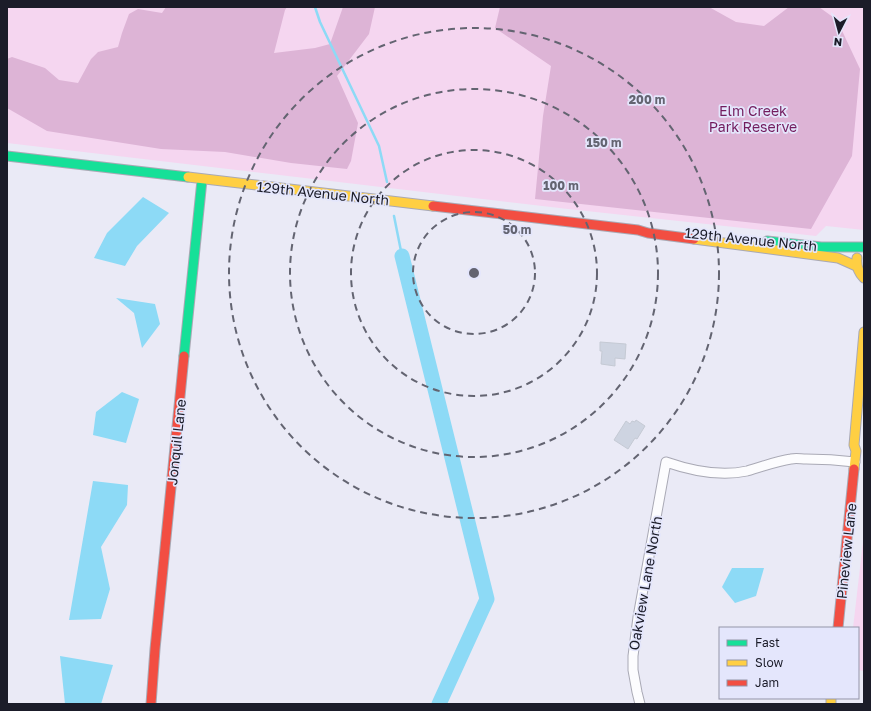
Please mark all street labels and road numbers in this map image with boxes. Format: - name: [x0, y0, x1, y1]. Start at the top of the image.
- street label: 129th Avenue North: [256, 178, 390, 208]
- street label: 129th Avenue North: [684, 224, 818, 254]
- street label: Jonquil Lane: [163, 398, 189, 486]
- street label: Pineview Lane: [833, 502, 859, 600]
- street label: Oakview Lane North: [625, 515, 665, 651]

